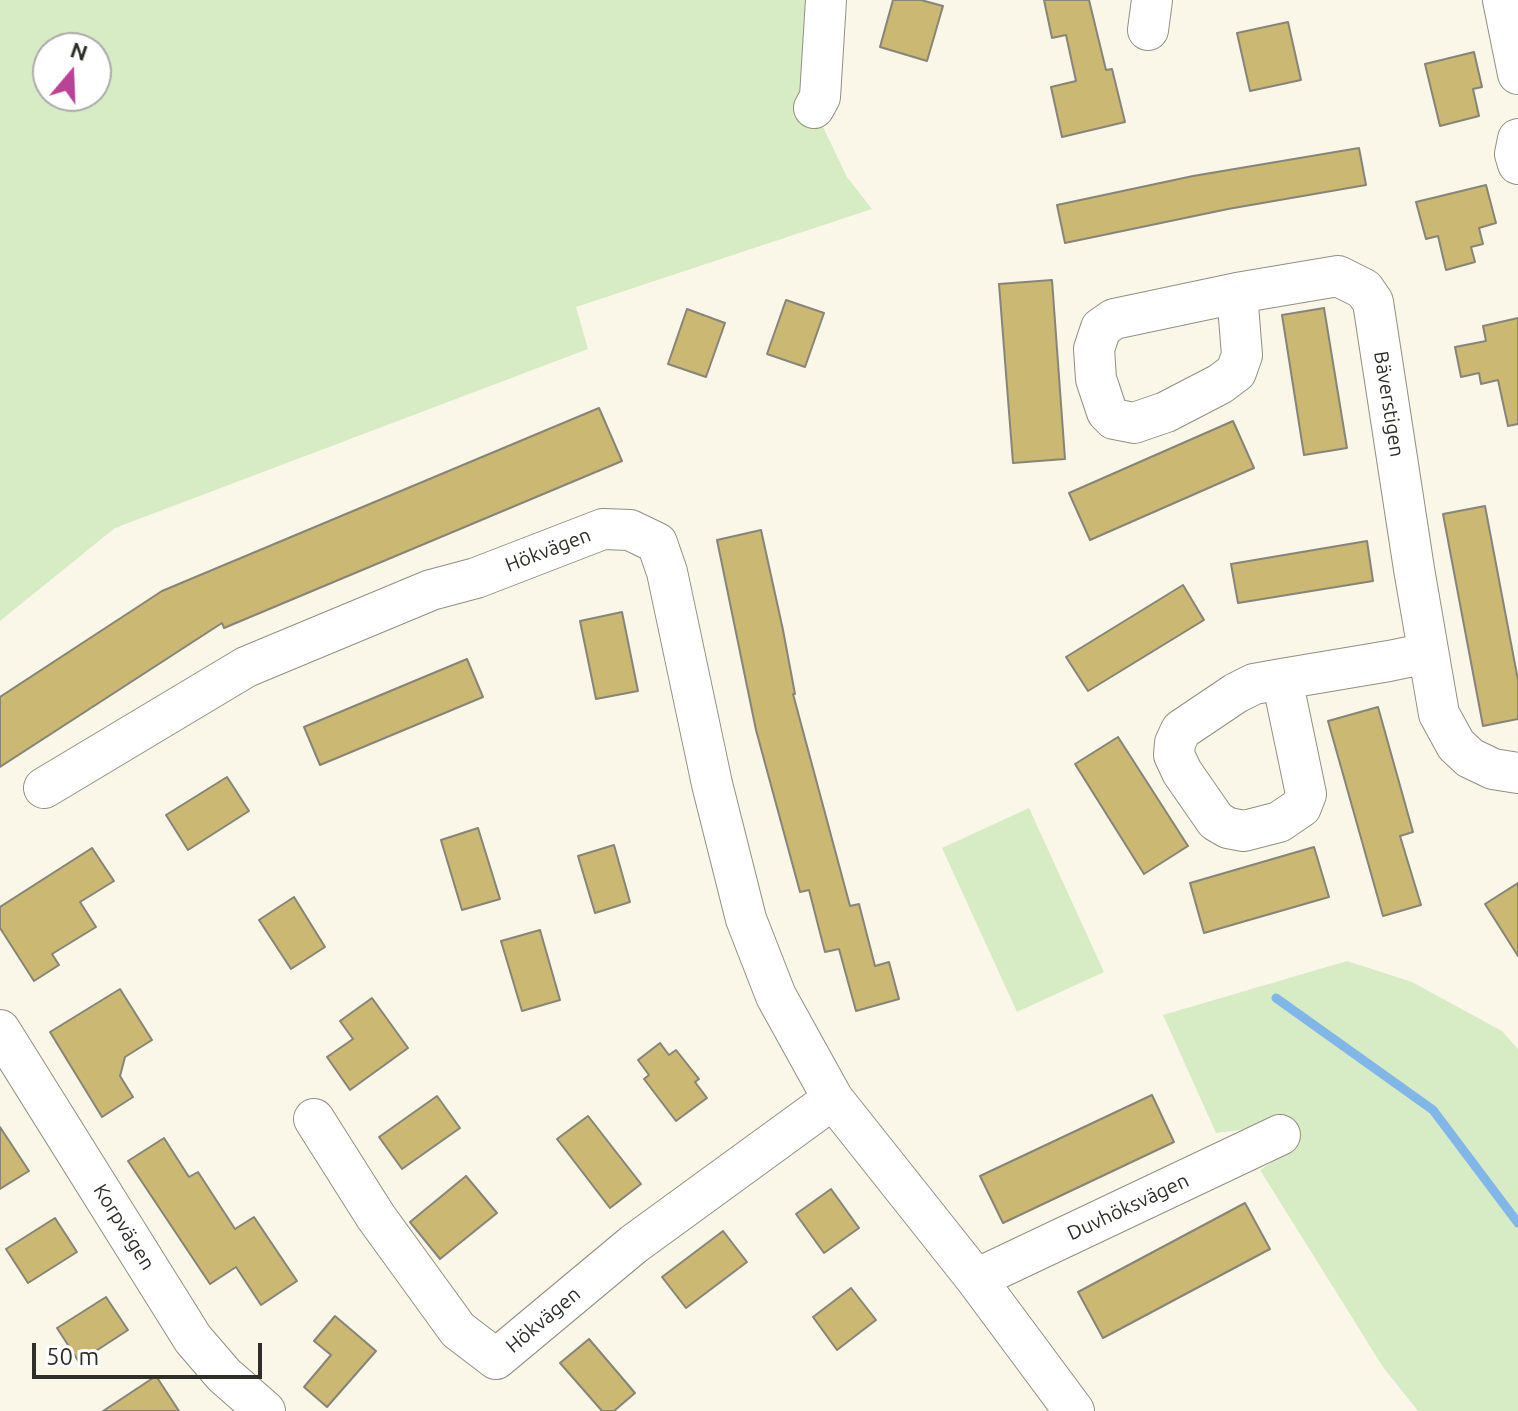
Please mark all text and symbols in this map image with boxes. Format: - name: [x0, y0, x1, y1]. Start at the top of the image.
- north arrow: [32, 32, 112, 112]
- text: N: [67, 36, 91, 65]
- street label: Bäverstigen: [1369, 349, 1409, 459]
- street label: Hökvägen: [502, 523, 594, 577]
- street label: Duvhöksvägen: [1064, 1168, 1192, 1246]
- street label: Korpvägen: [88, 1180, 160, 1274]
- street label: Hökvägen: [501, 1282, 585, 1358]
- scale bar: [36, 1327, 266, 1377]
- text: 50 m: [46, 1343, 99, 1370]

